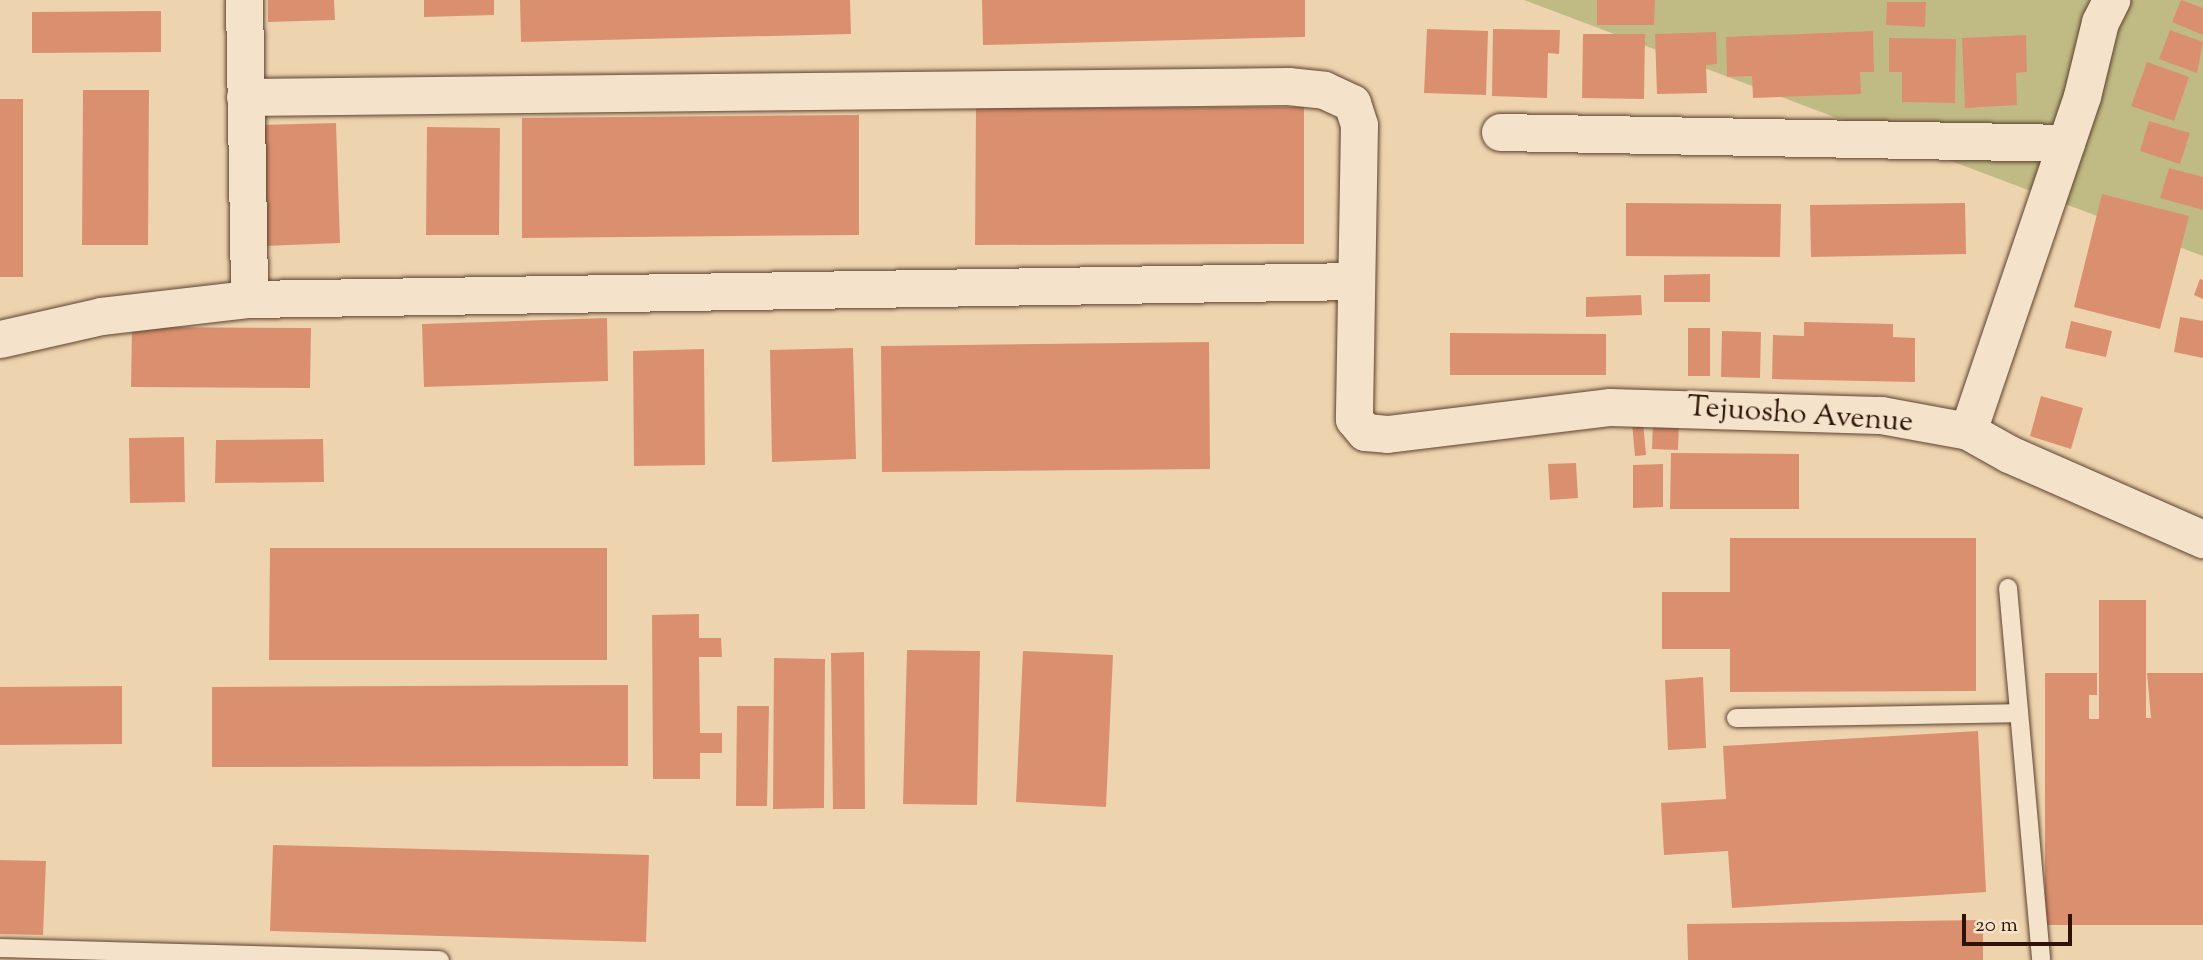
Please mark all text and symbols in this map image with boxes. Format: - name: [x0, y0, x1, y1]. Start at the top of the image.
- street label: Tejuosho Avenue: [1686, 390, 1914, 442]
- scale bar: [1965, 900, 2075, 944]
- text: 20 m: [1975, 911, 2018, 941]

